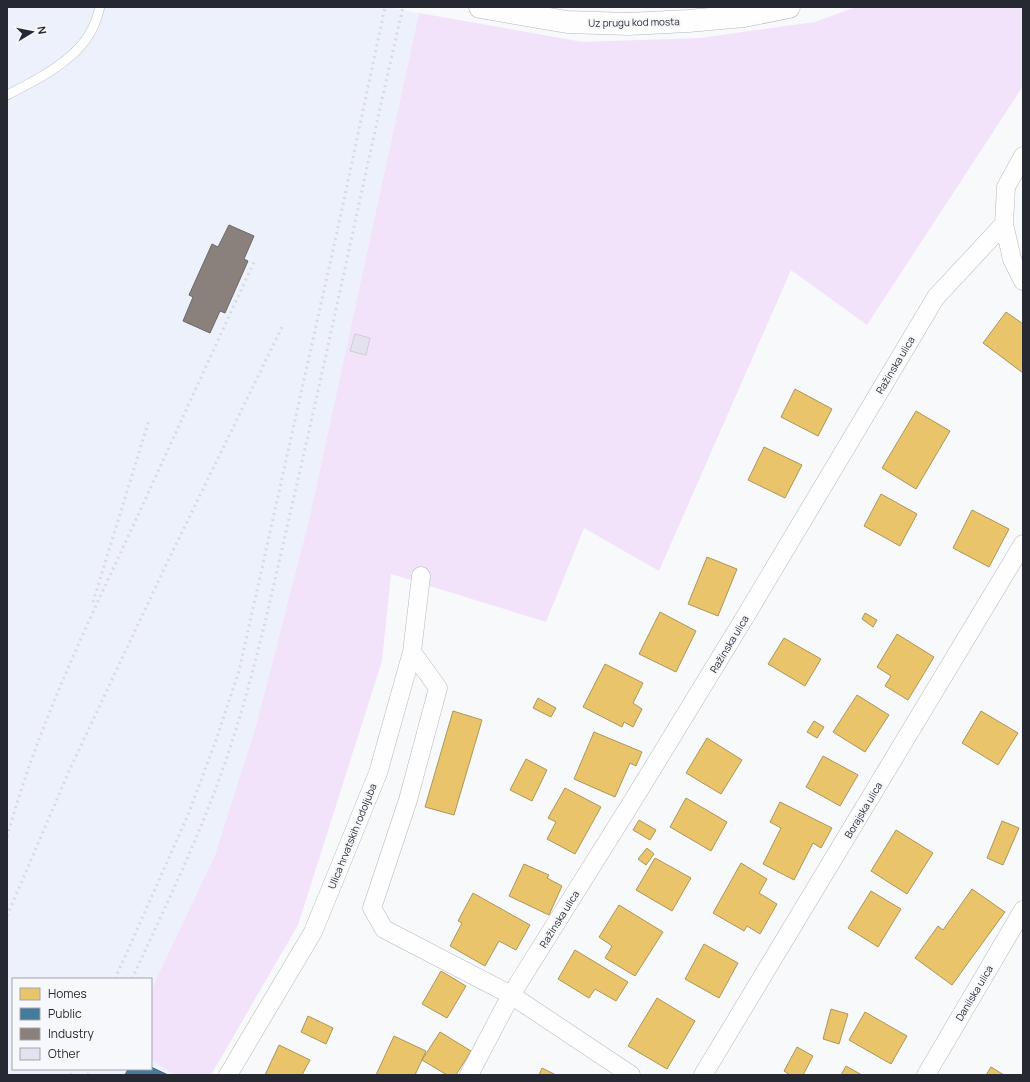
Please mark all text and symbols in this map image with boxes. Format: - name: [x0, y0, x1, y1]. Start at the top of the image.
- north arrow: [12, 12, 52, 52]
- street label: Uz prugu kod mosta: [588, 14, 680, 30]
- text: N: [34, 25, 50, 35]
- street label: Ražinska ulica: [872, 334, 918, 396]
- street label: Ražinska ulica: [706, 613, 752, 675]
- street label: Borajska ulica: [841, 779, 885, 841]
- street label: Ulica hrvatskih rodoljuba: [324, 781, 380, 891]
- street label: Ražinska ulica: [536, 888, 582, 950]
- street label: Danilska ulica: [952, 963, 996, 1023]
- legend: [12, 978, 152, 1070]
- text: Homes: [48, 985, 87, 1002]
- text: Public: [48, 1005, 82, 1022]
- text: Industry: [48, 1025, 94, 1042]
- text: Other: [48, 1045, 81, 1062]

